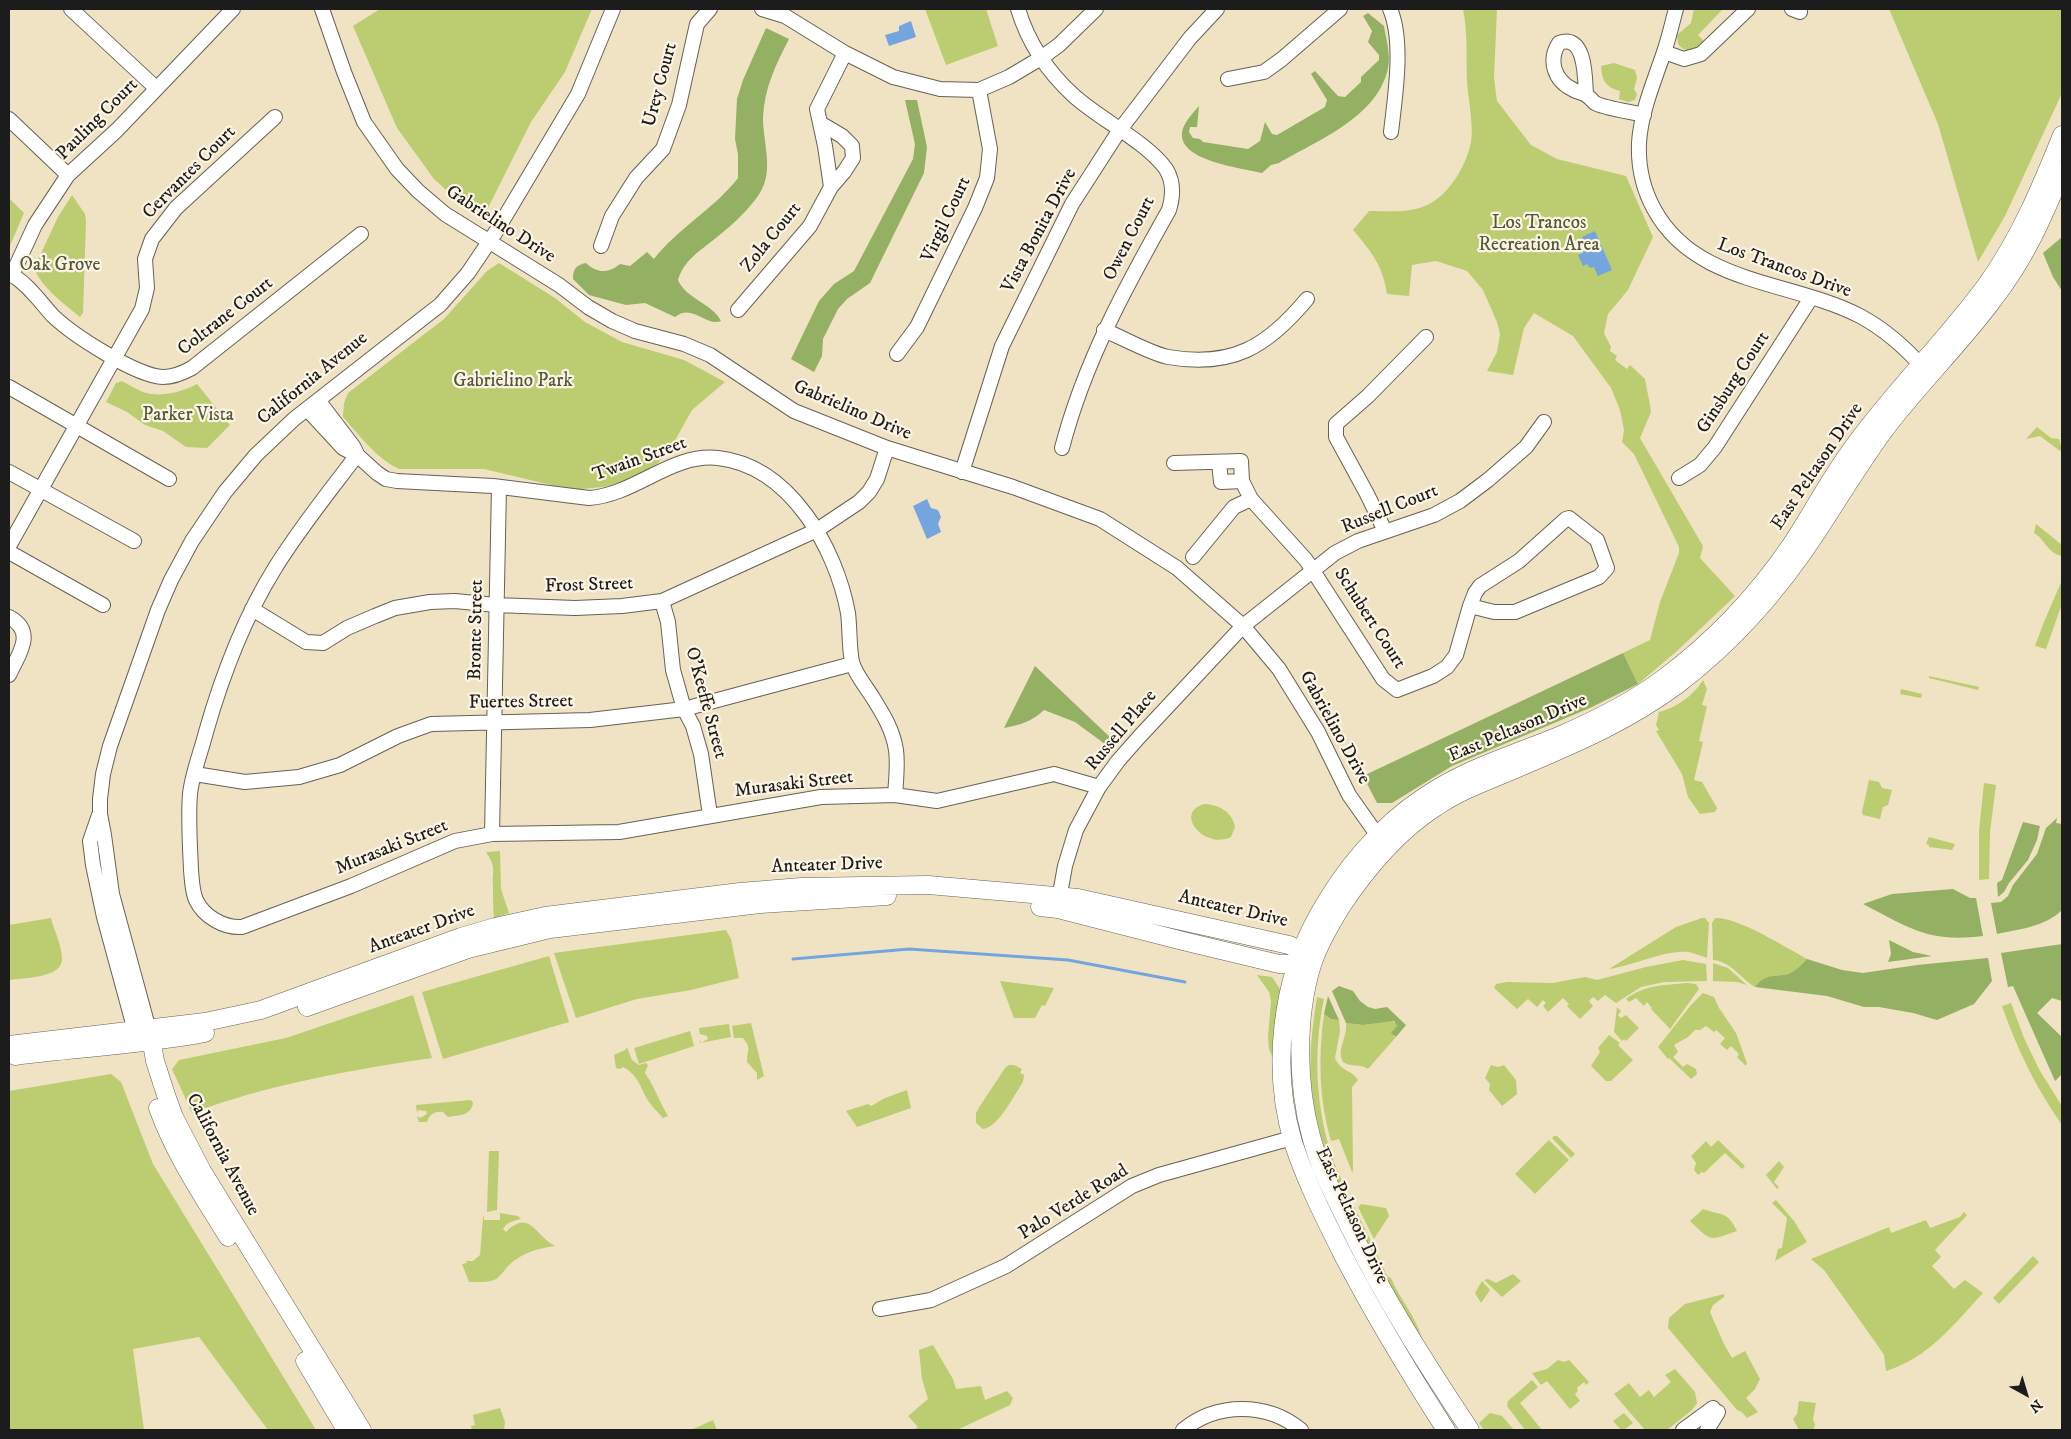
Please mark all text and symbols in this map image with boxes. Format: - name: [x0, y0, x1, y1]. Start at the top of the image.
- street label: Urey Court: [639, 40, 683, 130]
- street label: Pauling Court: [52, 74, 144, 166]
- street label: Cervantes Court: [139, 122, 241, 224]
- street label: Vista Bonita Drive: [998, 165, 1082, 297]
- street label: Virgil Court: [917, 173, 977, 267]
- street label: Gabrielino Drive: [441, 181, 559, 269]
- street label: Owen Court: [1099, 193, 1161, 285]
- street label: Zola Court: [737, 198, 807, 278]
- park label: Los Trancos Recreation Area: [1479, 213, 1599, 257]
- street label: Los Trancos Drive: [1714, 234, 1854, 304]
- park label: Oak Grove: [20, 255, 100, 277]
- street label: Coltrane Court: [174, 273, 278, 361]
- street label: California Avenue: [253, 328, 373, 430]
- street label: Ginsburg Court: [1693, 328, 1775, 438]
- park label: Gabrielino Park: [453, 371, 573, 393]
- street label: Gabrielino Drive: [790, 376, 914, 446]
- street label: East Peltason Drive: [1767, 399, 1869, 535]
- park label: Parker Vista: [142, 405, 234, 427]
- street label: Twain Street: [590, 433, 690, 487]
- street label: Russell Court: [1338, 480, 1442, 540]
- street label: Schubert Court: [1328, 564, 1410, 674]
- street label: Frost Street: [544, 573, 634, 599]
- street label: Bronte Street: [465, 579, 489, 681]
- street label: O'Keeffe Street: [679, 645, 731, 761]
- street label: Gabrielino Drive: [1293, 667, 1375, 789]
- street label: Russell Place: [1082, 686, 1162, 776]
- street label: East Peltason Drive: [1445, 690, 1591, 768]
- street label: Fuertes Street: [469, 691, 573, 715]
- street label: Murasaki Street: [733, 766, 855, 804]
- street label: Murasaki Street: [332, 815, 452, 881]
- street label: Anteater Drive: [771, 853, 883, 879]
- street label: Anteater Drive: [1176, 886, 1290, 934]
- street label: Anteater Drive: [366, 900, 478, 960]
- street label: California Avenue: [180, 1090, 264, 1220]
- street label: East Peltason Drive: [1309, 1144, 1393, 1288]
- street label: Palo Verde Road: [1015, 1160, 1133, 1246]
- north arrow: [2001, 1369, 2051, 1419]
- text: N: [2025, 1395, 2046, 1416]

